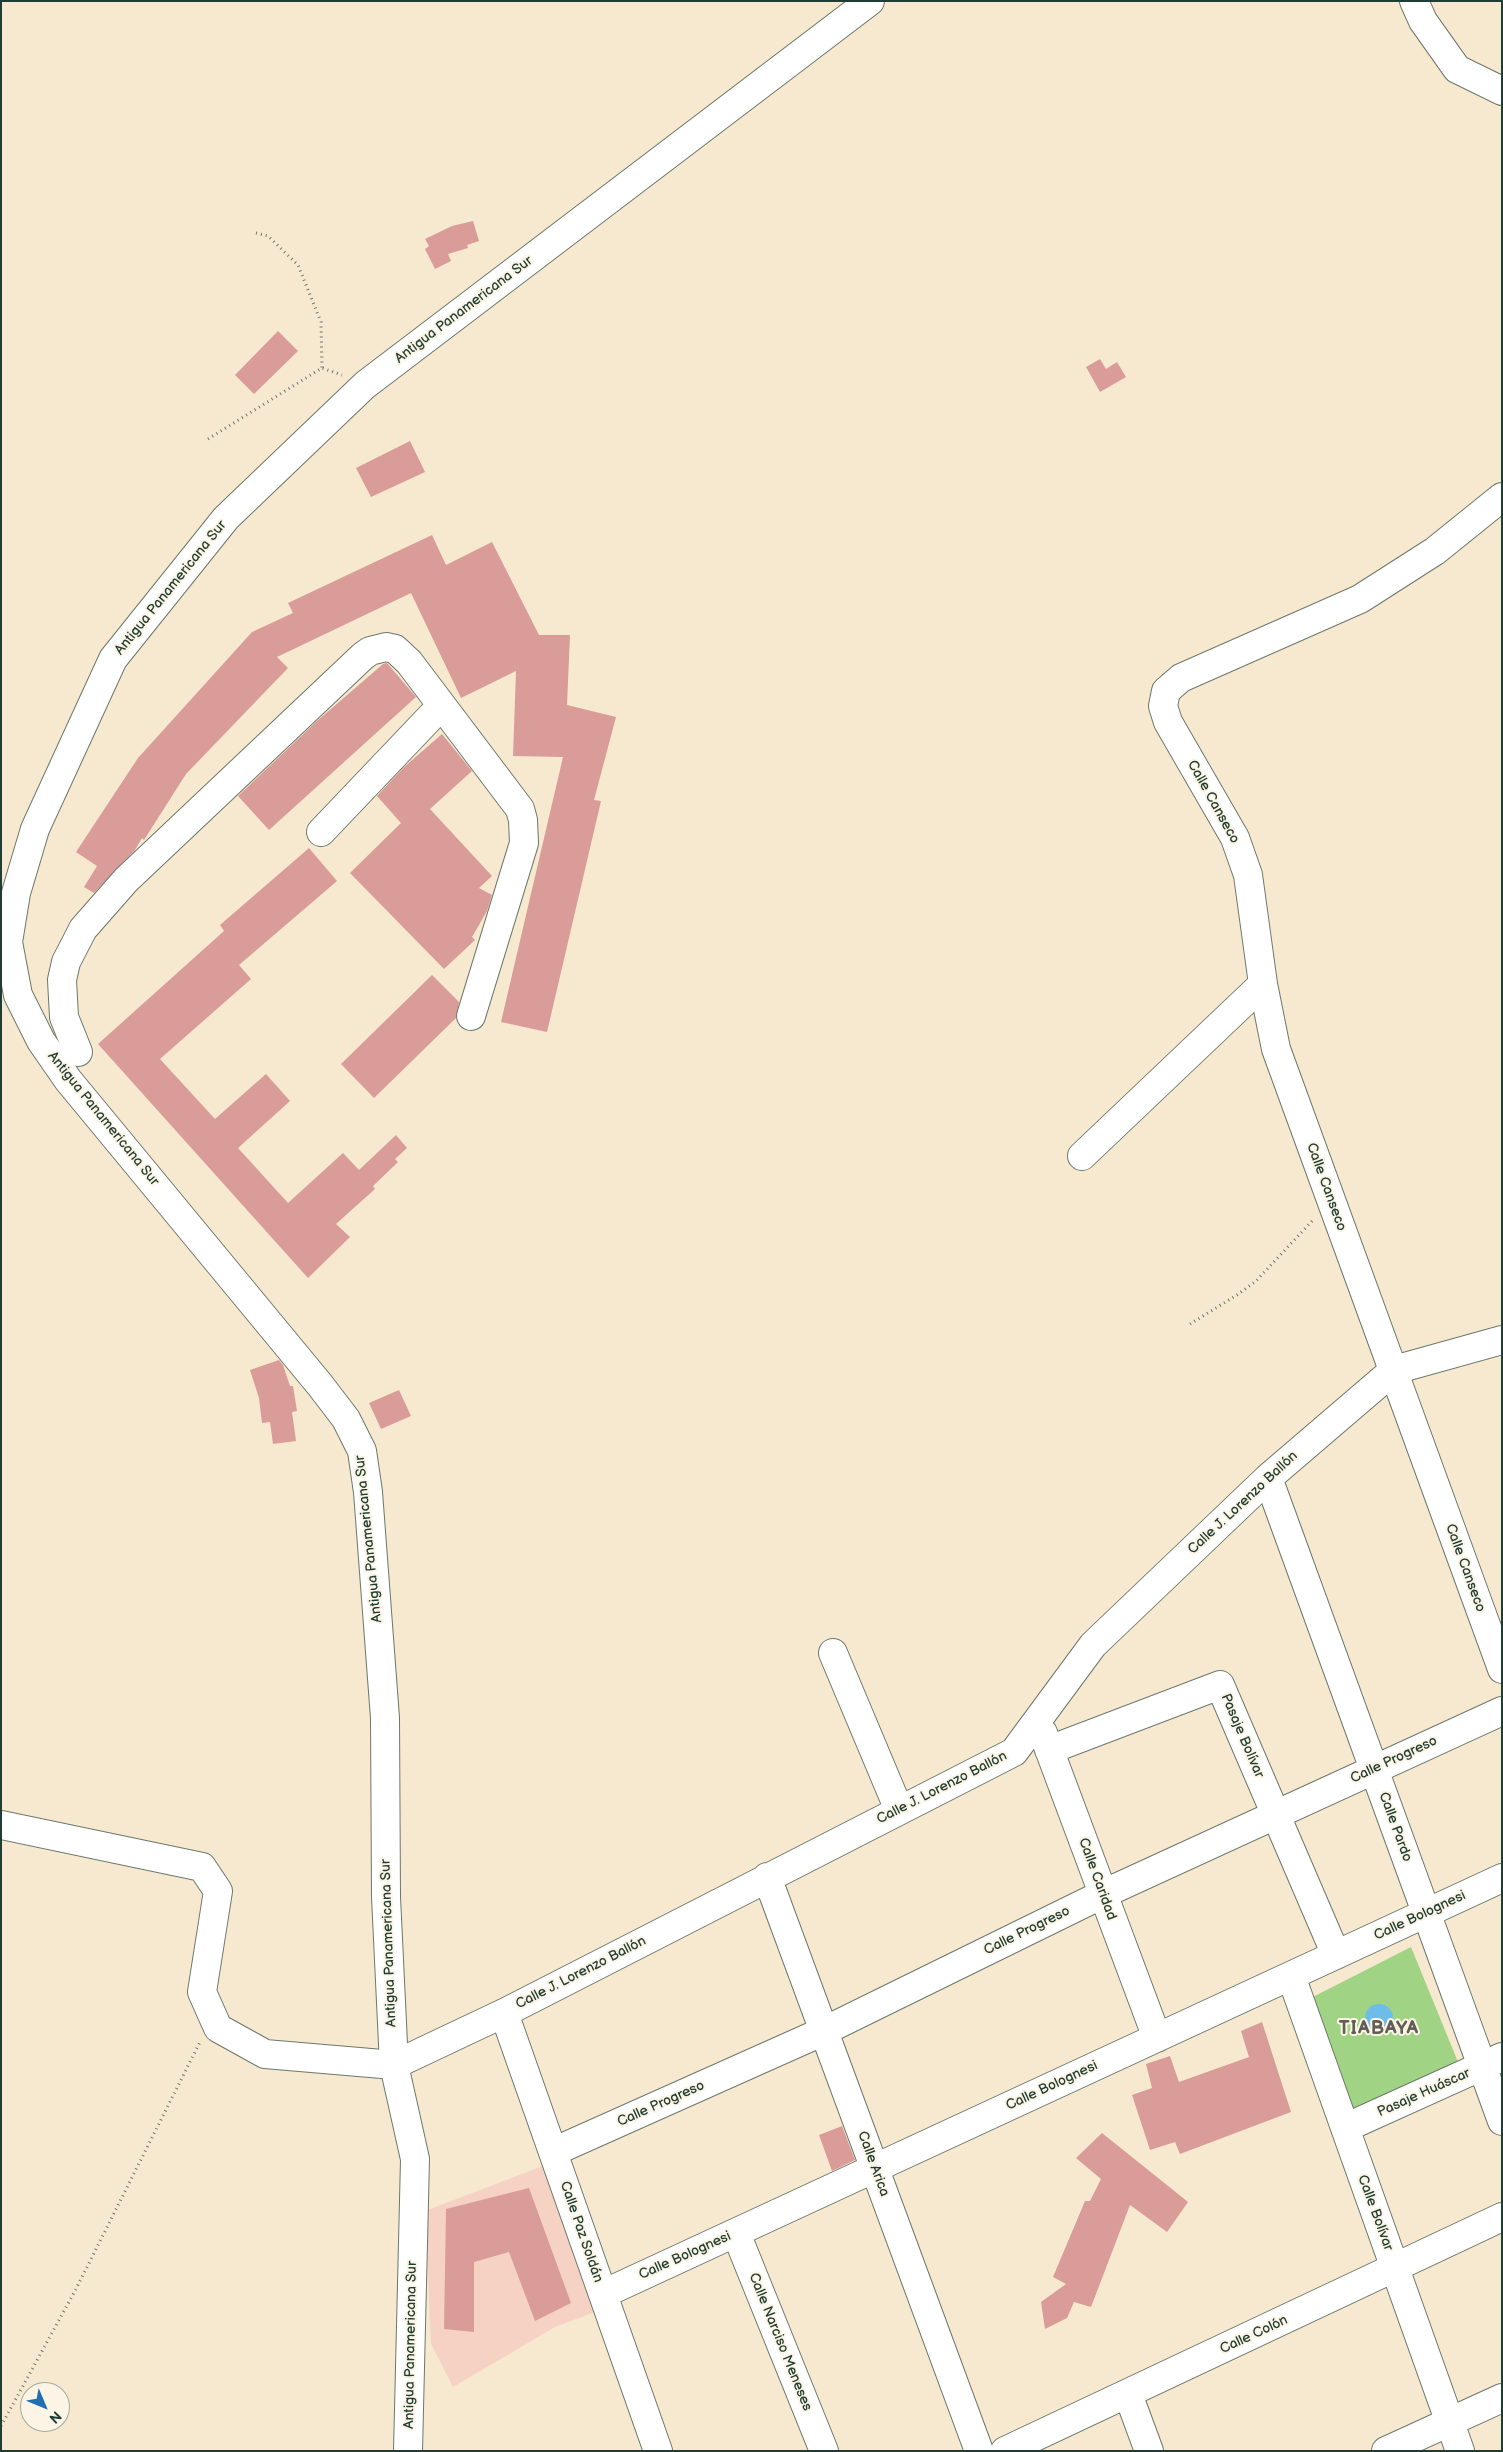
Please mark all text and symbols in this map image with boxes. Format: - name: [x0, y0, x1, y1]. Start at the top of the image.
- street label: Antigua Panamericana Sur: [392, 253, 536, 367]
- street label: Antigua Panamericana Sur: [112, 517, 230, 659]
- street label: Calle Canseco: [1183, 757, 1243, 847]
- street label: Antigua Panamericana Sur: [44, 1048, 162, 1190]
- street label: Calle Canseco: [1302, 1141, 1350, 1233]
- street label: Calle J. Lorenzo Ballón: [1185, 1448, 1301, 1558]
- street label: Antigua Panamericana Sur: [352, 1455, 386, 1623]
- street label: Calle Canseco: [1441, 1522, 1489, 1614]
- street label: Pasaje Bolívar: [1217, 1691, 1267, 1781]
- street label: Calle Progreso: [1348, 1733, 1440, 1787]
- street label: Calle J. Lorenzo Ballón: [874, 1748, 1010, 1828]
- street label: Calle Pardo: [1375, 1790, 1415, 1864]
- street label: Calle Caridad: [1074, 1836, 1120, 1922]
- street label: Antigua Panamericana Sur: [378, 1859, 400, 2027]
- street label: Calle Bolognesi: [1372, 1887, 1468, 1945]
- street label: Calle Progreso: [981, 1903, 1073, 1959]
- street label: Calle J. Lorenzo Ballón: [513, 1933, 649, 2013]
- district label: TIABAYA: [1338, 2018, 1420, 2040]
- street label: Calle Bolognesi: [1004, 2057, 1100, 2115]
- street label: Pasaje Huáscar: [1375, 2065, 1473, 2121]
- street label: Calle Progreso: [615, 2077, 707, 2131]
- street label: Calle Arica: [853, 2129, 893, 2199]
- street label: Calle Bolívar: [1353, 2173, 1397, 2253]
- street label: Calle Paz Soldán: [556, 2179, 606, 2285]
- street label: Calle Bolognesi: [636, 2228, 734, 2284]
- street label: Antigua Panamericana Sur: [401, 2261, 421, 2429]
- street label: Calle Narciso Meneses: [745, 2270, 815, 2414]
- street label: Calle Colón: [1217, 2312, 1291, 2358]
- north arrow: [20, 2382, 70, 2432]
- text: N: [46, 2408, 65, 2427]

